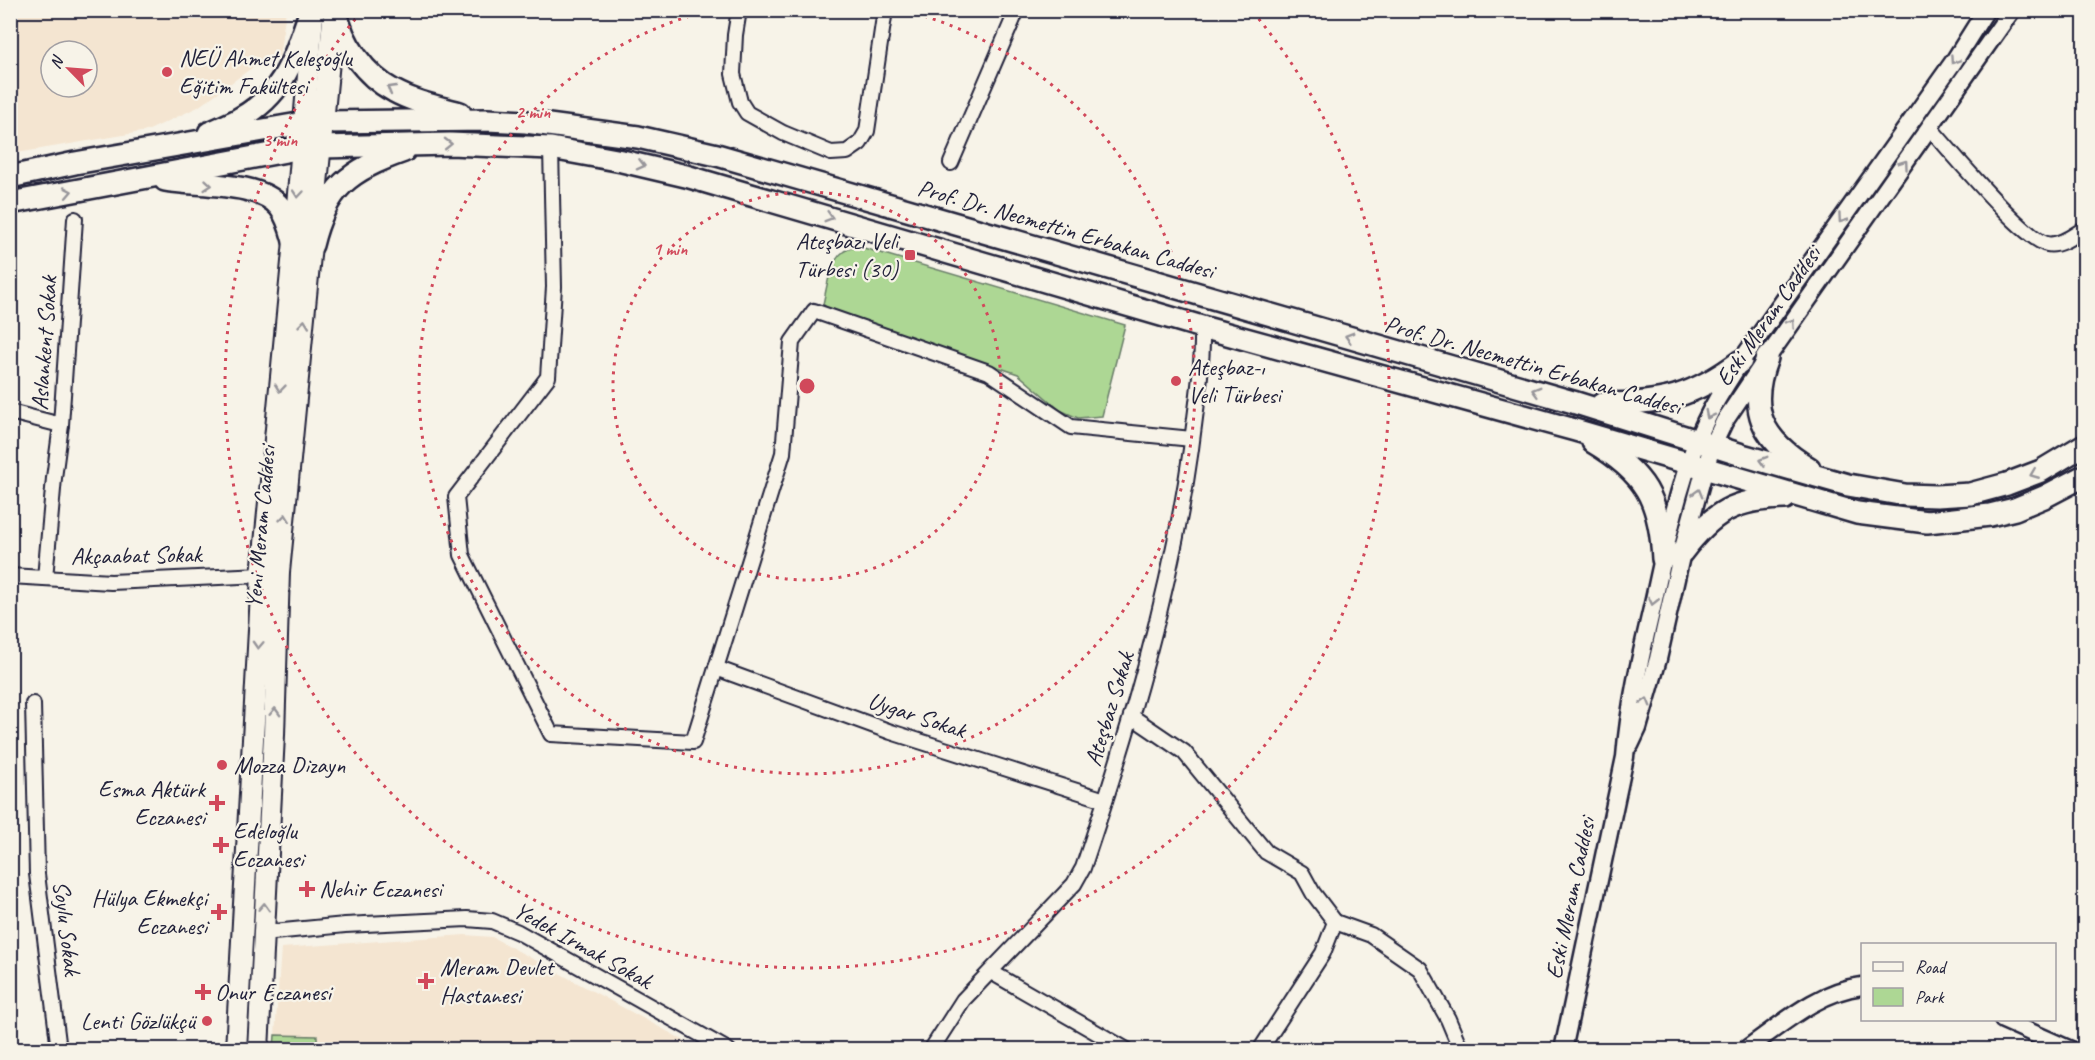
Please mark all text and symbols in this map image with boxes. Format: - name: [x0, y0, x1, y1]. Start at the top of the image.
- north arrow: [39, 39, 99, 99]
- place label: NEÜ Ahmet Keleşoğlu Eğitim Fakültesi: [179, 43, 354, 101]
- text: N: [45, 52, 69, 72]
- one-way arrow: [1950, 53, 1961, 64]
- marker: NEÜ Ahmet Keleşoğlu Eğitim Fakültesi: [160, 65, 174, 79]
- one-way arrow: [387, 85, 397, 96]
- text: 2 min: [516, 101, 551, 123]
- text: 3 min: [263, 129, 298, 151]
- one-way arrow: [443, 138, 452, 150]
- one-way arrow: [636, 158, 646, 171]
- one-way arrow: [1897, 160, 1908, 171]
- street label: Prof. Dr. Necmettin Erbakan Caddesi: [914, 172, 1220, 286]
- one-way arrow: [203, 178, 212, 191]
- one-way arrow: [63, 186, 73, 199]
- one-way arrow: [292, 190, 305, 199]
- one-way arrow: [823, 210, 834, 222]
- one-way arrow: [1838, 213, 1849, 224]
- place label: Ateşbazı Veli Türbesi (30): [795, 226, 900, 284]
- street label: Eski Meram Caddesi: [1709, 237, 1829, 392]
- text: 1 min: [653, 238, 688, 260]
- marker: Ateşbazı Veli Türbesi (30): [903, 248, 917, 262]
- street label: Aslankent Sokak: [24, 273, 64, 411]
- street label: Prof. Dr. Necmettin Erbakan Caddesi: [1381, 308, 1687, 422]
- one-way arrow: [297, 319, 310, 328]
- one-way arrow: [1784, 319, 1795, 330]
- one-way arrow: [1344, 332, 1354, 344]
- place label: Ateşbaz-ı Veli Türbesi: [1188, 352, 1283, 410]
- marker: Ateşbaz-ı Veli Türbesi: [1169, 374, 1183, 388]
- centre of rings: [797, 376, 817, 396]
- one-way arrow: [274, 384, 287, 393]
- one-way arrow: [1531, 386, 1541, 399]
- one-way arrow: [1704, 409, 1716, 420]
- street label: Yeni Meram Caddesi: [238, 442, 282, 610]
- one-way arrow: [1758, 456, 1768, 468]
- one-way arrow: [2029, 467, 2040, 479]
- one-way arrow: [1691, 488, 1704, 498]
- one-way arrow: [278, 513, 291, 522]
- street label: Akçaabat Sokak: [70, 539, 204, 571]
- one-way arrow: [1648, 596, 1661, 606]
- one-way arrow: [251, 641, 264, 650]
- street label: Ateşbaz Sokak: [1077, 646, 1141, 770]
- street label: Uygar Sokak: [864, 685, 972, 746]
- one-way arrow: [1639, 697, 1651, 708]
- one-way arrow: [269, 708, 281, 717]
- place label: Mozza Dizayn: [234, 750, 345, 780]
- marker: Mozza Dizayn: [215, 758, 229, 772]
- place label: Esma Aktürk Eczanesi: [98, 774, 209, 832]
- marker: Esma Aktürk Eczanesi: [210, 796, 224, 810]
- street label: Eski Meram Caddesi: [1538, 811, 1602, 981]
- place label: Edeloğlu Eczanesi: [233, 816, 307, 874]
- marker: Edeloğlu Eczanesi: [214, 838, 228, 852]
- place label: Nehir Eczanesi: [319, 874, 444, 904]
- street label: Soylu Sokak: [46, 879, 88, 979]
- marker: Nehir Eczanesi: [300, 882, 314, 896]
- place label: Hülya Ekmekçi Eczanesi: [92, 883, 211, 941]
- street label: Yedek Irmak Sokak: [509, 895, 659, 996]
- one-way arrow: [258, 903, 271, 912]
- marker: Hülya Ekmekçi Eczanesi: [212, 905, 226, 919]
- legend: [1861, 943, 2056, 1021]
- place label: Meram Devlet Hastanesi: [440, 952, 555, 1010]
- text: Road: [1915, 956, 1948, 978]
- marker: Meram Devlet Hastanesi: [417, 972, 435, 990]
- place label: Onur Eczanesi: [215, 977, 334, 1007]
- marker: Onur Eczanesi: [196, 985, 210, 999]
- text: Park: [1915, 986, 1945, 1008]
- place label: Lenti Gözlükçü: [81, 1006, 198, 1036]
- marker: Lenti Gözlükçü: [200, 1014, 214, 1028]

